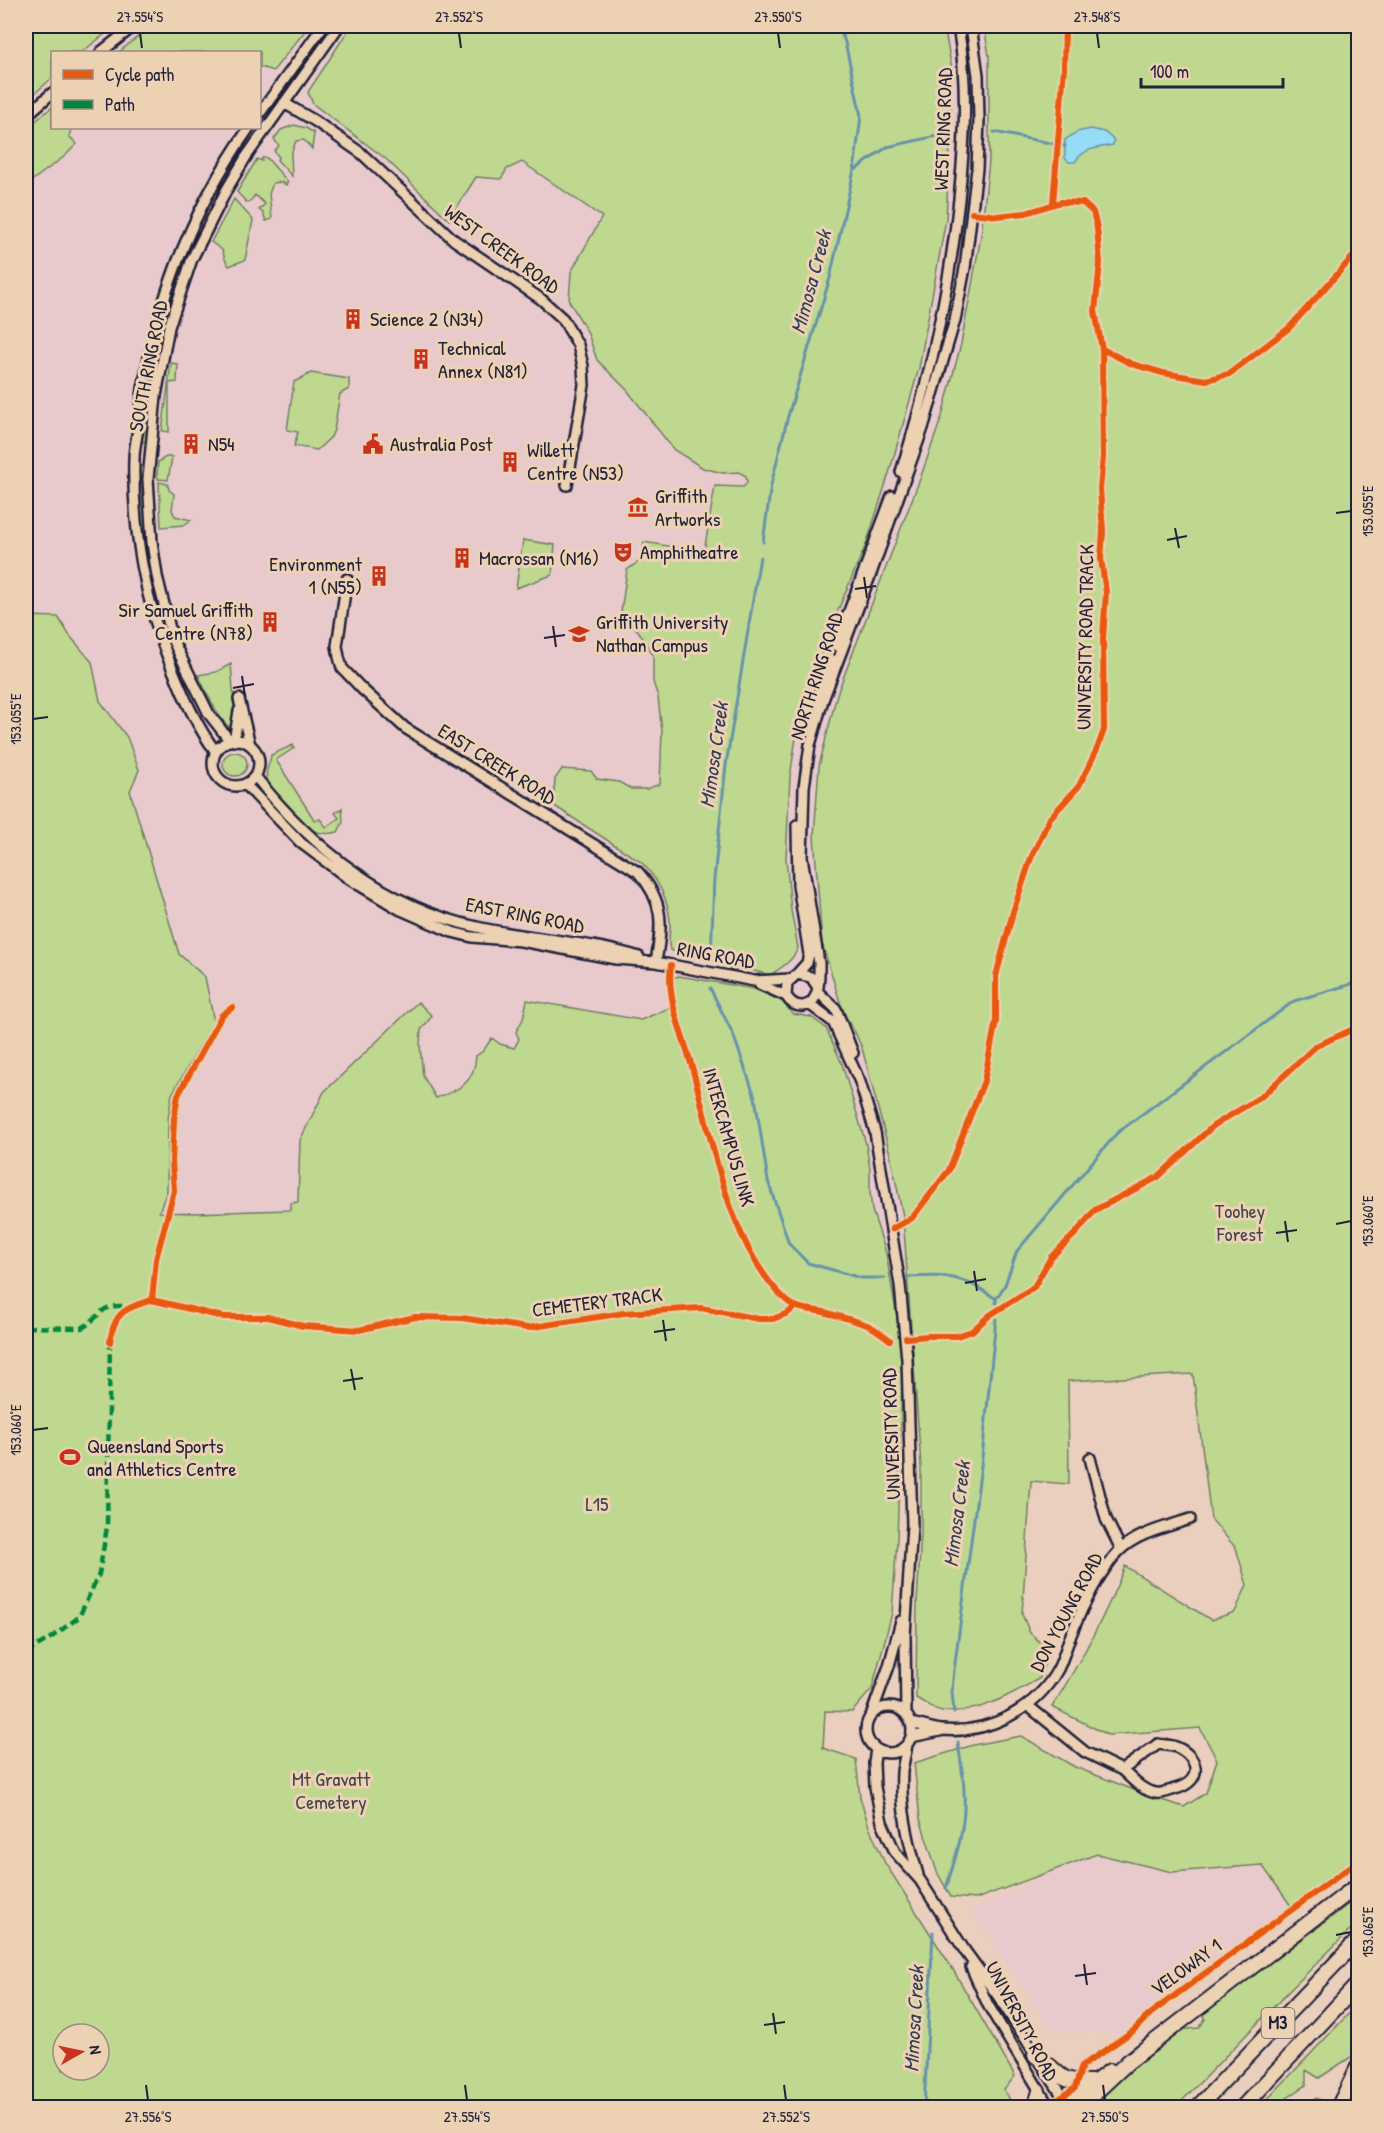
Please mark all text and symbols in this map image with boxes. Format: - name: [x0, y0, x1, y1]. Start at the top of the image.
- text: 27.554°S: [117, 6, 163, 27]
- text: 27.552°S: [435, 6, 483, 27]
- text: 27.550°S: [754, 6, 802, 27]
- text: 27.548°S: [1074, 6, 1120, 27]
- legend: [51, 51, 261, 129]
- scale bar: [1141, 51, 1284, 89]
- text: 100 m: [1150, 59, 1189, 84]
- text: Cycle path: [105, 62, 175, 87]
- street label: WEST RING ROAD: [927, 67, 958, 191]
- text: Path: [105, 92, 135, 117]
- street label: WEST CREEK ROAD: [439, 198, 566, 300]
- water label: Mimosa Creek: [783, 225, 839, 337]
- street label: SOUTH RING ROAD: [122, 298, 174, 434]
- place label: Science 2 (N34): [370, 305, 484, 332]
- building icon: Science 2 (N34): [341, 307, 365, 331]
- place label: Technical Annex (N81): [438, 334, 528, 384]
- building icon: Technical Annex (N81): [409, 347, 433, 371]
- place label: N54: [208, 430, 235, 457]
- place label: Australia Post: [390, 430, 493, 457]
- building icon: N54: [179, 432, 203, 456]
- public building icon: Australia Post: [361, 432, 385, 456]
- place label: Willett Centre (N53): [527, 436, 624, 486]
- building icon: Willett Centre (N53): [498, 450, 522, 474]
- place label: Griffith Artworks: [655, 482, 721, 532]
- text: 153.055°E: [1357, 485, 1378, 537]
- museum icon: Griffith Artworks: [626, 495, 650, 519]
- place label: Amphitheatre: [640, 538, 738, 565]
- theatre icon: Amphitheatre: [611, 540, 635, 564]
- street label: UNIVERSITY ROAD TRACK: [1069, 543, 1100, 730]
- place label: Macrossan (N16): [479, 544, 599, 571]
- building icon: Macrossan (N16): [450, 546, 474, 570]
- place label: Environment 1 (N55): [269, 550, 363, 600]
- building icon: Environment 1 (N55): [367, 564, 391, 588]
- place label: Sir Samuel Griffith Centre (N78): [119, 596, 253, 646]
- place label: Griffith University Nathan Campus: [596, 608, 728, 658]
- street label: NORTH RING ROAD: [782, 608, 849, 743]
- building icon: Sir Samuel Griffith Centre (N78): [258, 610, 282, 634]
- school or university icon: Griffith University Nathan Campus: [567, 622, 591, 646]
- text: 153.055°E: [5, 693, 26, 745]
- water label: Mimosa Creek: [692, 698, 736, 809]
- street label: EAST CREEK ROAD: [433, 717, 562, 811]
- street label: EAST RING ROAD: [464, 890, 587, 939]
- street label: RING ROAD: [675, 934, 757, 975]
- street label: INTERCAMPUS LINK: [697, 1064, 762, 1210]
- text: 153.060°E: [1357, 1195, 1378, 1247]
- park label: Toohey Forest: [1215, 1197, 1265, 1247]
- street label: CEMETERY TRACK: [530, 1280, 664, 1323]
- street label: UNIVERSITY ROAD: [875, 1367, 906, 1500]
- text: 153.060°E: [5, 1404, 26, 1456]
- place label: Queensland Sports and Athletics Centre: [87, 1432, 237, 1482]
- sports icon: Queensland Sports and Athletics Centre: [58, 1445, 82, 1469]
- water label: Mimosa Creek: [936, 1457, 978, 1568]
- park label: L15: [585, 1490, 609, 1517]
- street label: DON YOUNG ROAD: [1023, 1547, 1108, 1676]
- park label: Mt Gravatt Cemetery: [292, 1765, 371, 1815]
- text: 153.065°E: [1357, 1906, 1378, 1957]
- street label: VELOWAY 1: [1145, 1932, 1227, 2001]
- street label: UNIVERSITY ROAD: [980, 1956, 1065, 2086]
- water label: Mimosa Creek: [896, 1963, 931, 2073]
- road number: M3: [1262, 2008, 1294, 2038]
- north arrow: [51, 2022, 111, 2082]
- text: N: [84, 2044, 107, 2056]
- text: 27.556°S: [125, 2106, 171, 2127]
- text: 27.554°S: [444, 2106, 490, 2127]
- text: 27.552°S: [762, 2106, 810, 2127]
- text: 27.550°S: [1081, 2106, 1129, 2127]

